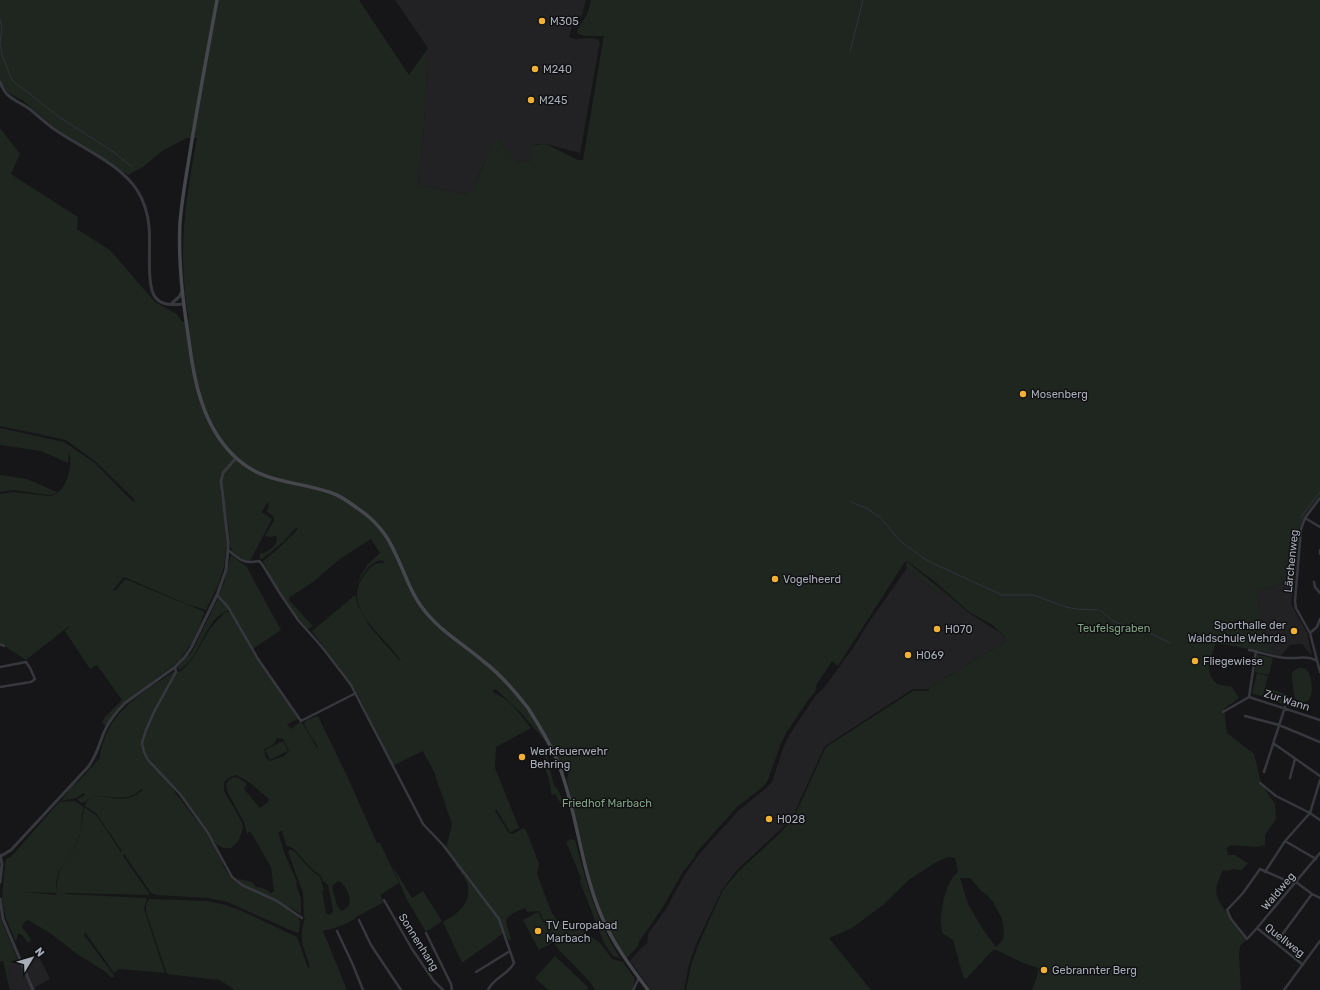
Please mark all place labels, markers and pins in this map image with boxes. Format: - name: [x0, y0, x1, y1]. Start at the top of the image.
- place label: M305: [550, 15, 579, 28]
- marker: M305: [537, 16, 547, 26]
- place label: M240: [543, 63, 572, 76]
- marker: M240: [530, 64, 540, 74]
- place label: M245: [539, 94, 568, 107]
- marker: M245: [526, 95, 536, 105]
- place label: Mosenberg: [1031, 388, 1088, 401]
- marker: Mosenberg: [1018, 389, 1028, 399]
- place label: Vogelheerd: [783, 573, 841, 586]
- marker: Vogelheerd: [770, 574, 780, 584]
- place label: Sporthalle der Waldschule Wehrda: [1188, 619, 1287, 645]
- place label: H070: [945, 623, 972, 636]
- marker: H070: [932, 624, 942, 634]
- marker: Sporthalle der Waldschule Wehrda: [1289, 626, 1299, 636]
- place label: H069: [916, 649, 944, 662]
- marker: H069: [903, 650, 913, 660]
- place label: Fliegewiese: [1203, 655, 1263, 668]
- marker: Fliegewiese: [1190, 656, 1200, 666]
- place label: Werkfeuerwehr Behring: [530, 745, 608, 771]
- marker: Werkfeuerwehr Behring: [517, 752, 527, 762]
- place label: H028: [777, 813, 805, 826]
- marker: H028: [764, 814, 774, 824]
- place label: TV Europabad Marbach: [546, 919, 617, 945]
- marker: TV Europabad Marbach: [533, 926, 543, 936]
- place label: Gebrannter Berg: [1052, 964, 1137, 977]
- marker: Gebrannter Berg: [1039, 965, 1049, 975]

